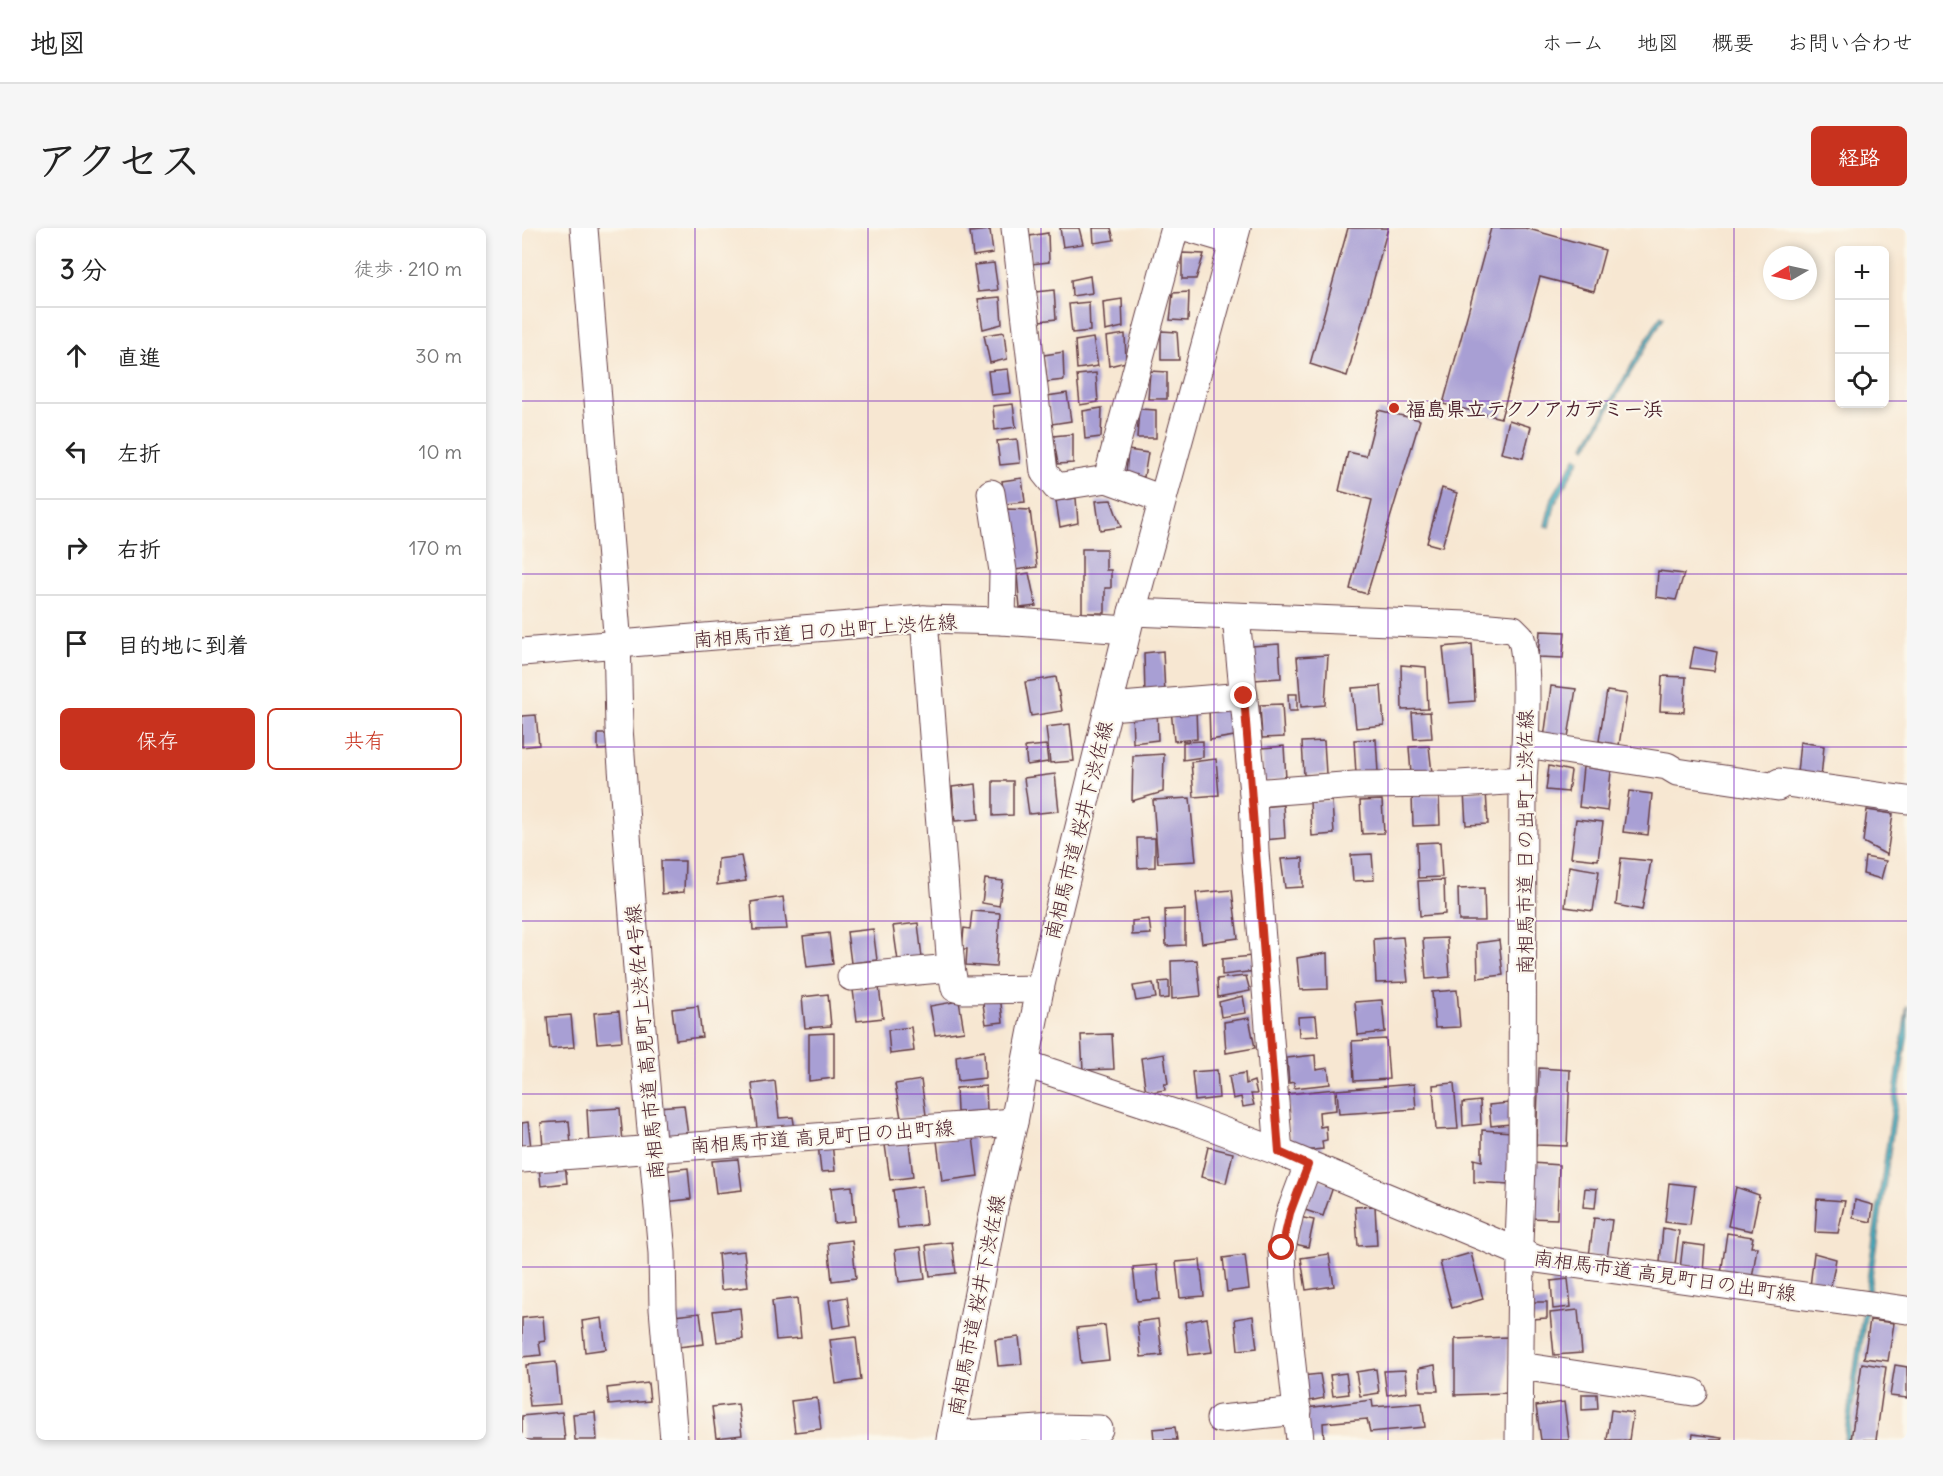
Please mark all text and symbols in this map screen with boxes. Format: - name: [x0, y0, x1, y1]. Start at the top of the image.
- text: 地図: [30, 25, 86, 61]
- text: ホーム: [1542, 29, 1604, 56]
- text: 地図: [1637, 29, 1679, 56]
- text: 概要: [1712, 29, 1754, 56]
- text: お問い合わせ: [1787, 29, 1913, 56]
- button: 経路: [1811, 126, 1907, 186]
- text: アクセス: [36, 134, 201, 186]
- north arrow: [1763, 246, 1817, 300]
- map controls: [1835, 246, 1889, 408]
- button: +: [1835, 246, 1889, 300]
- text: 3 分: [60, 253, 107, 286]
- text: 徒歩 · 210 m: [354, 256, 462, 281]
- button: −: [1835, 300, 1889, 354]
- icon: ahead: [60, 339, 93, 372]
- text: 直進: [117, 343, 161, 371]
- text: 30 m: [415, 343, 462, 368]
- button: locate: [1835, 354, 1889, 408]
- place label: 福島県立テクノアカデミー浜: [1406, 396, 1663, 421]
- marker: 福島県立テクノアカデミー浜: [1387, 401, 1401, 415]
- icon: left: [60, 435, 93, 468]
- text: 左折: [117, 439, 161, 467]
- text: 10 m: [419, 439, 462, 464]
- icon: right: [60, 531, 93, 564]
- text: 右折: [117, 535, 161, 563]
- text: 170 m: [409, 535, 462, 560]
- street label: 南相馬市道 日の出町上渋佐線: [692, 608, 958, 652]
- icon: arrive: [60, 627, 93, 660]
- text: 目的地に到着: [117, 631, 249, 659]
- route end: [1230, 682, 1256, 708]
- button: 保存: [60, 708, 255, 770]
- button: 共有: [267, 708, 462, 770]
- street label: 南相馬市道 日の出町上渋佐線: [1512, 710, 1537, 974]
- street label: 南相馬市道 桜井下渋佐線: [1039, 718, 1117, 942]
- street label: 南相馬市道 高見町上渋佐4号線: [620, 903, 668, 1181]
- street label: 南相馬市道 高見町日の出町線: [689, 1114, 955, 1158]
- street label: 南相馬市道 桜井下渋佐線: [942, 1192, 1010, 1418]
- route start: [1268, 1234, 1294, 1260]
- street label: 南相馬市道 高見町日の出町線: [1532, 1244, 1798, 1306]

